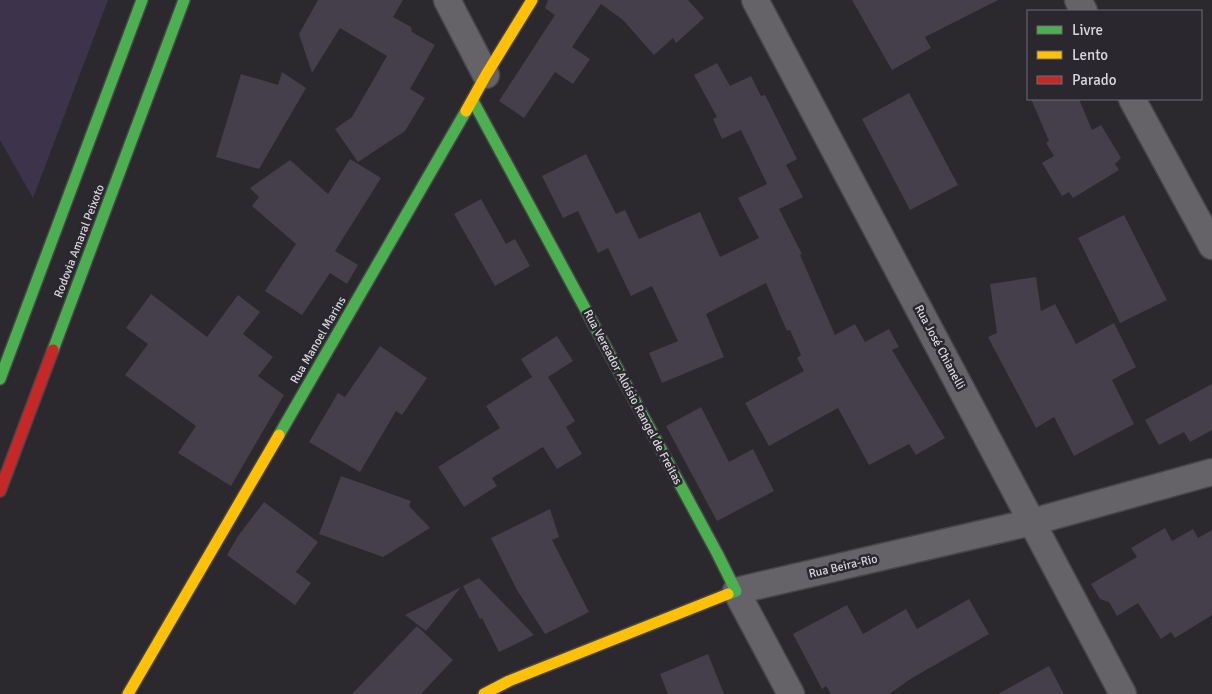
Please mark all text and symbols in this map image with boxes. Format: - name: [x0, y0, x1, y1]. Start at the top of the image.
- legend: [1027, 10, 1202, 100]
- text: Livre: [1072, 21, 1103, 39]
- text: Lento: [1072, 46, 1108, 64]
- text: Parado: [1072, 71, 1117, 89]
- street label: Rodovia Amaral Peixoto: [51, 182, 108, 300]
- street label: Rua Manoel Marins: [287, 294, 350, 387]
- street label: Rua José Chianelli: [911, 302, 968, 392]
- street label: Rua Vereador Aloísio Rangel de Freitas: [580, 307, 685, 487]
- street label: Rua Beira-Rio: [807, 551, 879, 582]

